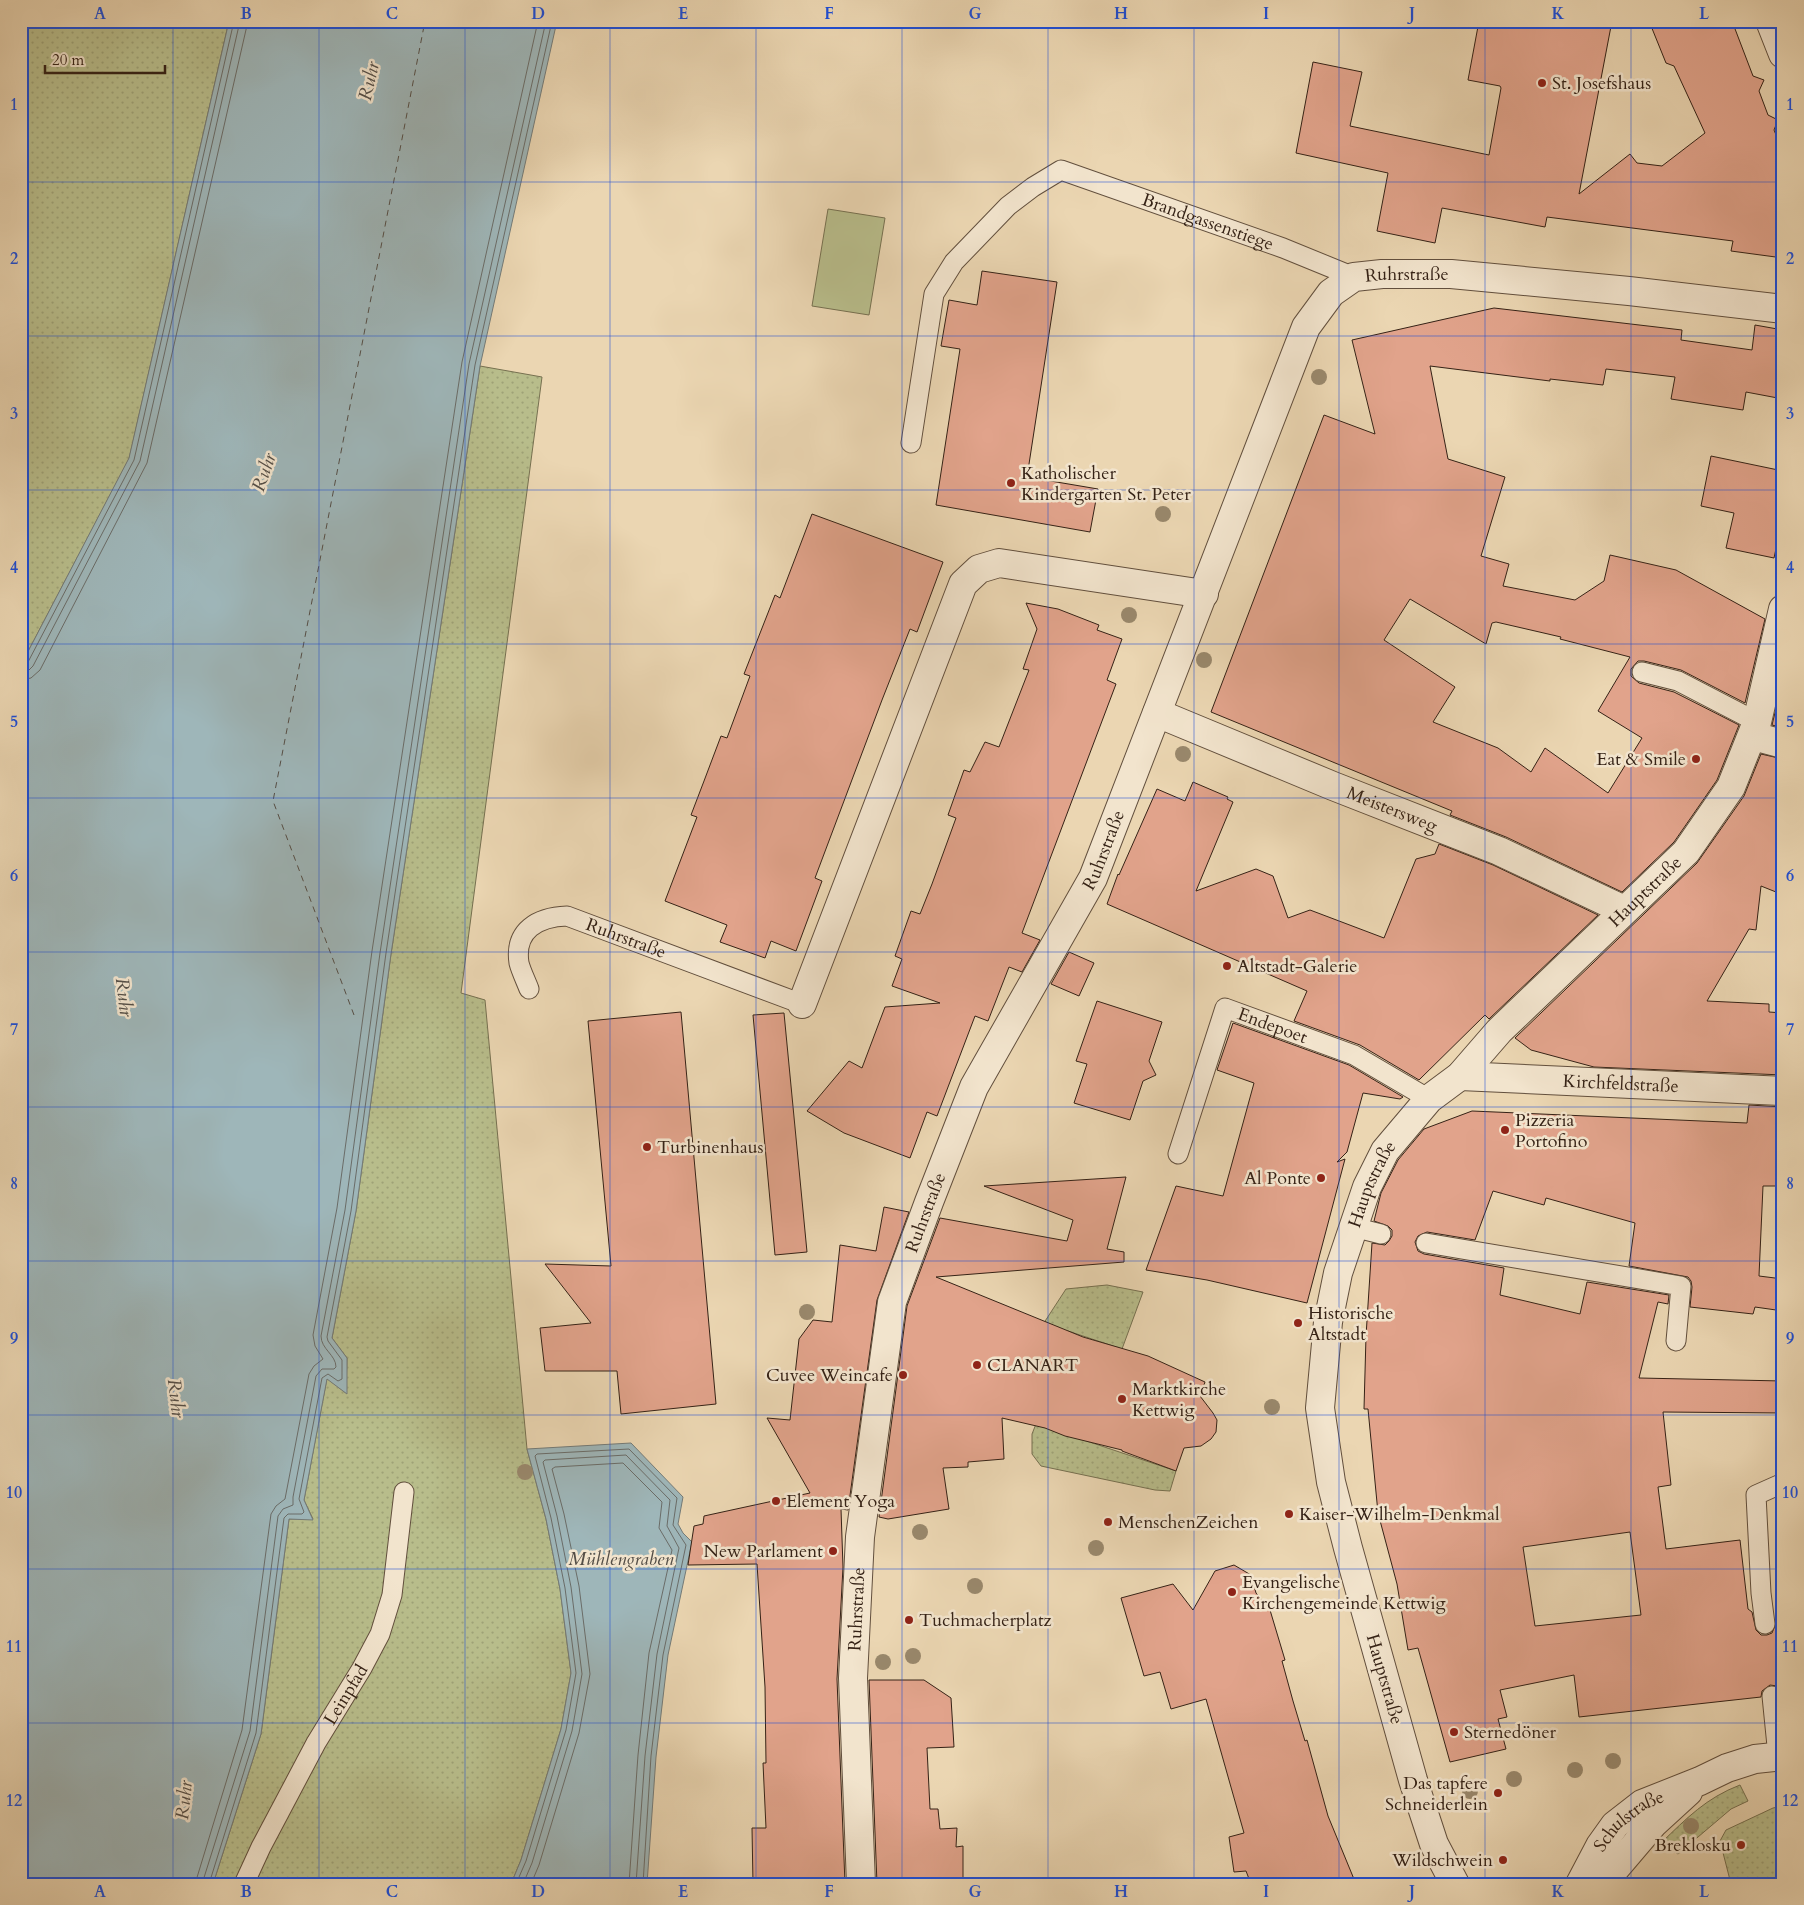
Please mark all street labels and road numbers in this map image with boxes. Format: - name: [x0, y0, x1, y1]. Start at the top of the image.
- street label: Brandgassenstiege: [1138, 187, 1277, 257]
- street label: Ruhrstraße: [1364, 262, 1449, 289]
- street label: Meistersweg: [1343, 781, 1442, 839]
- street label: Ruhrstraße: [1077, 807, 1131, 895]
- street label: Hauptstraße: [1603, 851, 1687, 933]
- street label: Ruhrstraße: [582, 912, 669, 965]
- street label: Endepoet: [1234, 1002, 1311, 1050]
- street label: Kirchfeldstraße: [1562, 1069, 1679, 1099]
- street label: Hauptstraße: [1342, 1135, 1402, 1231]
- street label: Ruhrstraße: [899, 1169, 952, 1256]
- street label: Ruhrstraße: [842, 1567, 871, 1652]
- street label: Hauptstraße: [1360, 1631, 1409, 1727]
- street label: Leinpfad: [318, 1660, 374, 1730]
- street label: Schulstraße: [1588, 1785, 1668, 1857]

